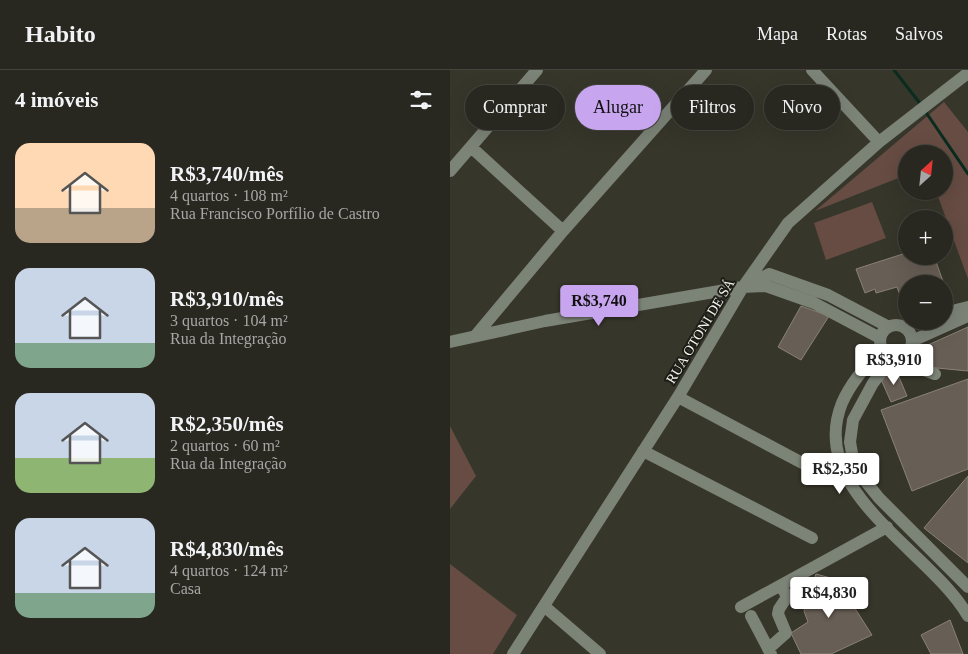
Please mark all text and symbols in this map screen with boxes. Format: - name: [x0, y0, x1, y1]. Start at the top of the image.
- text: Habito: [25, 21, 96, 47]
- text: Mapa: [757, 24, 798, 44]
- text: Rotas: [826, 24, 867, 44]
- text: Salvos: [895, 24, 943, 44]
- chip: Comprar: [465, 85, 565, 130]
- chip: Alugar: [575, 85, 661, 130]
- chip: Filtros: [671, 85, 754, 130]
- chip: Novo: [764, 85, 840, 130]
- icon: filters: [407, 86, 435, 114]
- text: 4 imóveis: [15, 88, 98, 112]
- north arrow: [898, 145, 952, 200]
- map controls: [898, 145, 953, 330]
- text: R$3,740/mês: [170, 162, 284, 186]
- icon: home: [55, 163, 115, 223]
- text: 4 quartos · 108 m²: [170, 187, 288, 204]
- text: Rua Francisco Porfílio de Castro: [170, 205, 380, 222]
- button: +: [898, 210, 953, 265]
- street label: RUA OTONI DE SÁ: [662, 275, 738, 386]
- button: −: [898, 275, 953, 330]
- pin: R$3,740: [553, 284, 645, 327]
- text: R$3,910/mês: [170, 287, 284, 311]
- icon: home: [55, 288, 115, 348]
- text: R$3,740: [571, 292, 627, 309]
- text: 3 quartos · 104 m²: [170, 312, 288, 329]
- text: Rua da Integração: [170, 330, 286, 347]
- pin: R$3,910: [848, 344, 940, 386]
- text: R$3,910: [866, 351, 922, 368]
- text: R$2,350/mês: [170, 412, 284, 436]
- icon: home: [55, 413, 115, 473]
- text: 2 quartos · 60 m²: [170, 437, 280, 454]
- pin: R$2,350: [794, 452, 886, 495]
- text: Rua da Integração: [170, 455, 286, 472]
- text: R$2,350: [812, 460, 868, 477]
- text: R$4,830/mês: [170, 537, 284, 561]
- icon: home: [55, 538, 115, 598]
- text: 4 quartos · 124 m²: [170, 562, 288, 579]
- pin: R$4,830: [783, 576, 875, 619]
- text: Casa: [170, 580, 201, 597]
- text: R$4,830: [801, 584, 857, 601]

